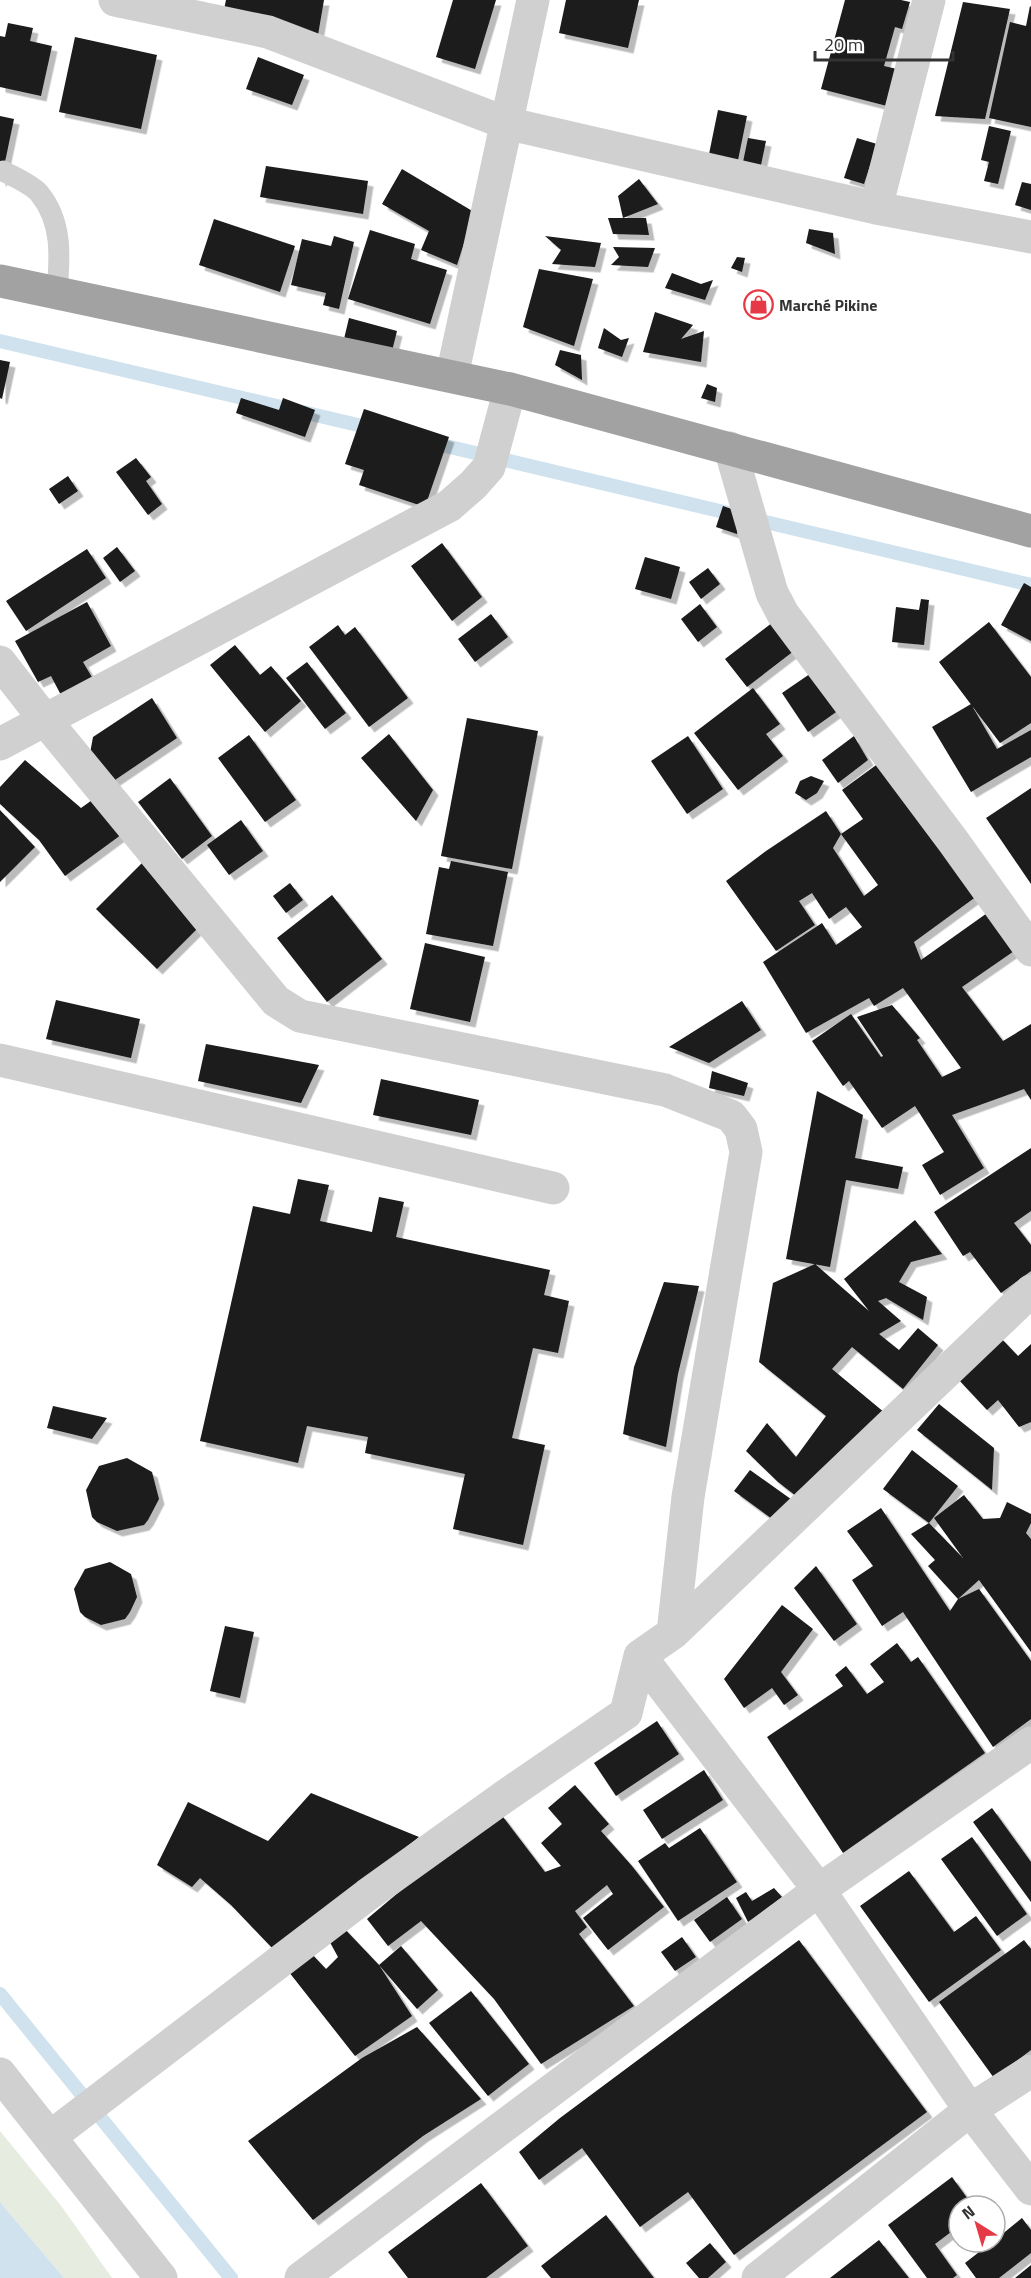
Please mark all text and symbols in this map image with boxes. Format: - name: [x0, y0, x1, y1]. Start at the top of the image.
- scale bar: [815, 24, 953, 62]
- text: 20 m: [824, 31, 863, 58]
- shop icon: Marché Pikine: [742, 289, 774, 321]
- place label: Marché Pikine: [779, 293, 877, 317]
- north arrow: [947, 2194, 1007, 2254]
- text: N: [956, 2199, 980, 2225]

